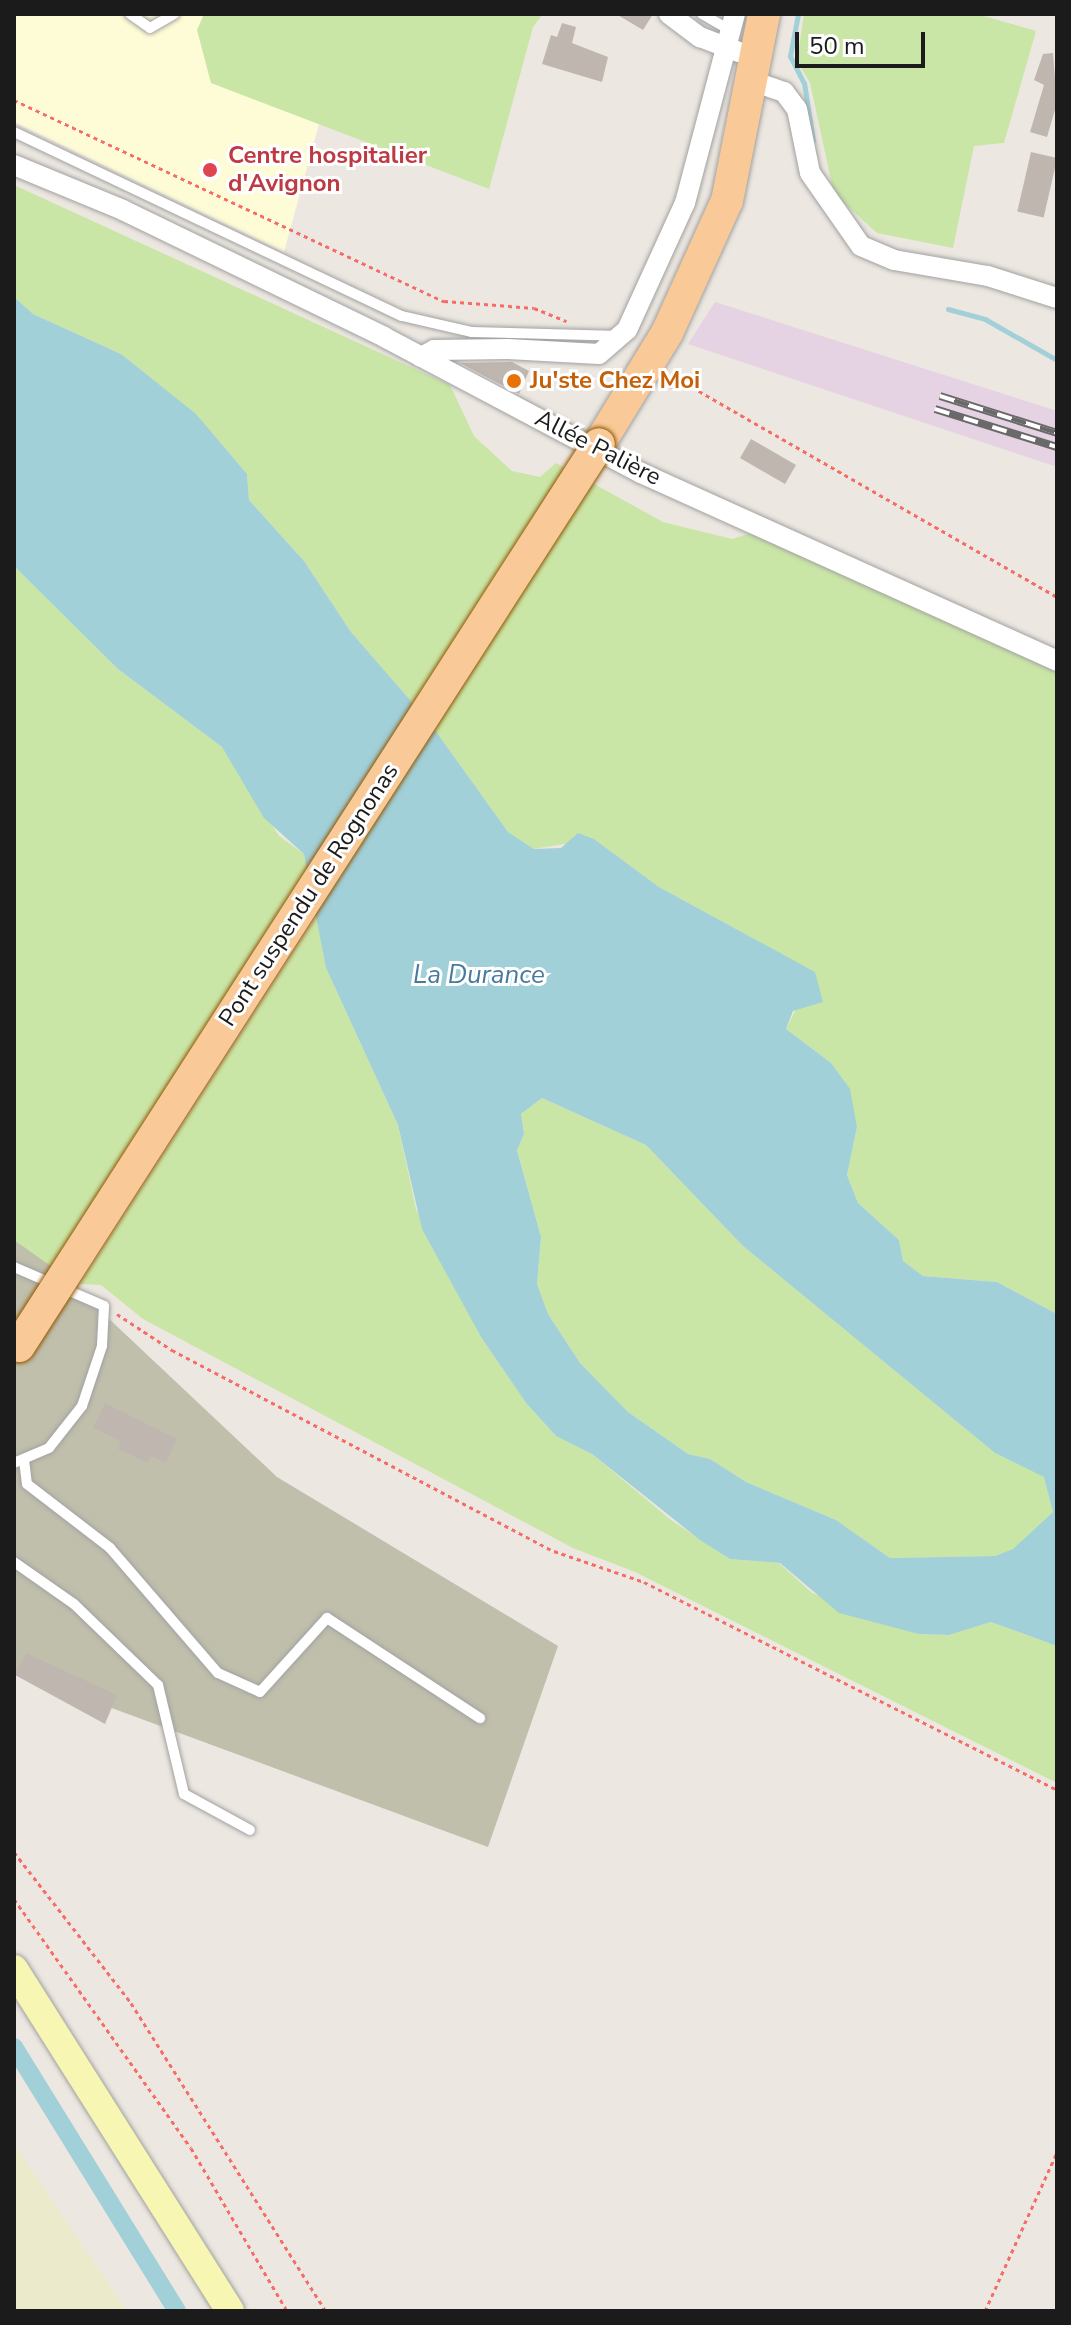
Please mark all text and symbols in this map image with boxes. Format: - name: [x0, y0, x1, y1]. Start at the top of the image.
- scale bar: [799, 16, 929, 66]
- text: 50 m: [809, 30, 865, 62]
- place label: Centre hospitalier d'Avignon: [228, 142, 427, 198]
- marker: Centre hospitalier d'Avignon: [199, 159, 221, 181]
- place label: Ju'ste Chez Moi: [530, 367, 700, 395]
- marker: Ju'ste Chez Moi: [505, 372, 523, 390]
- street label: Allée Palière: [530, 404, 666, 492]
- street label: Pont suspendu de Rognonas: [213, 758, 405, 1032]
- water label: La Durance: [413, 959, 545, 991]

